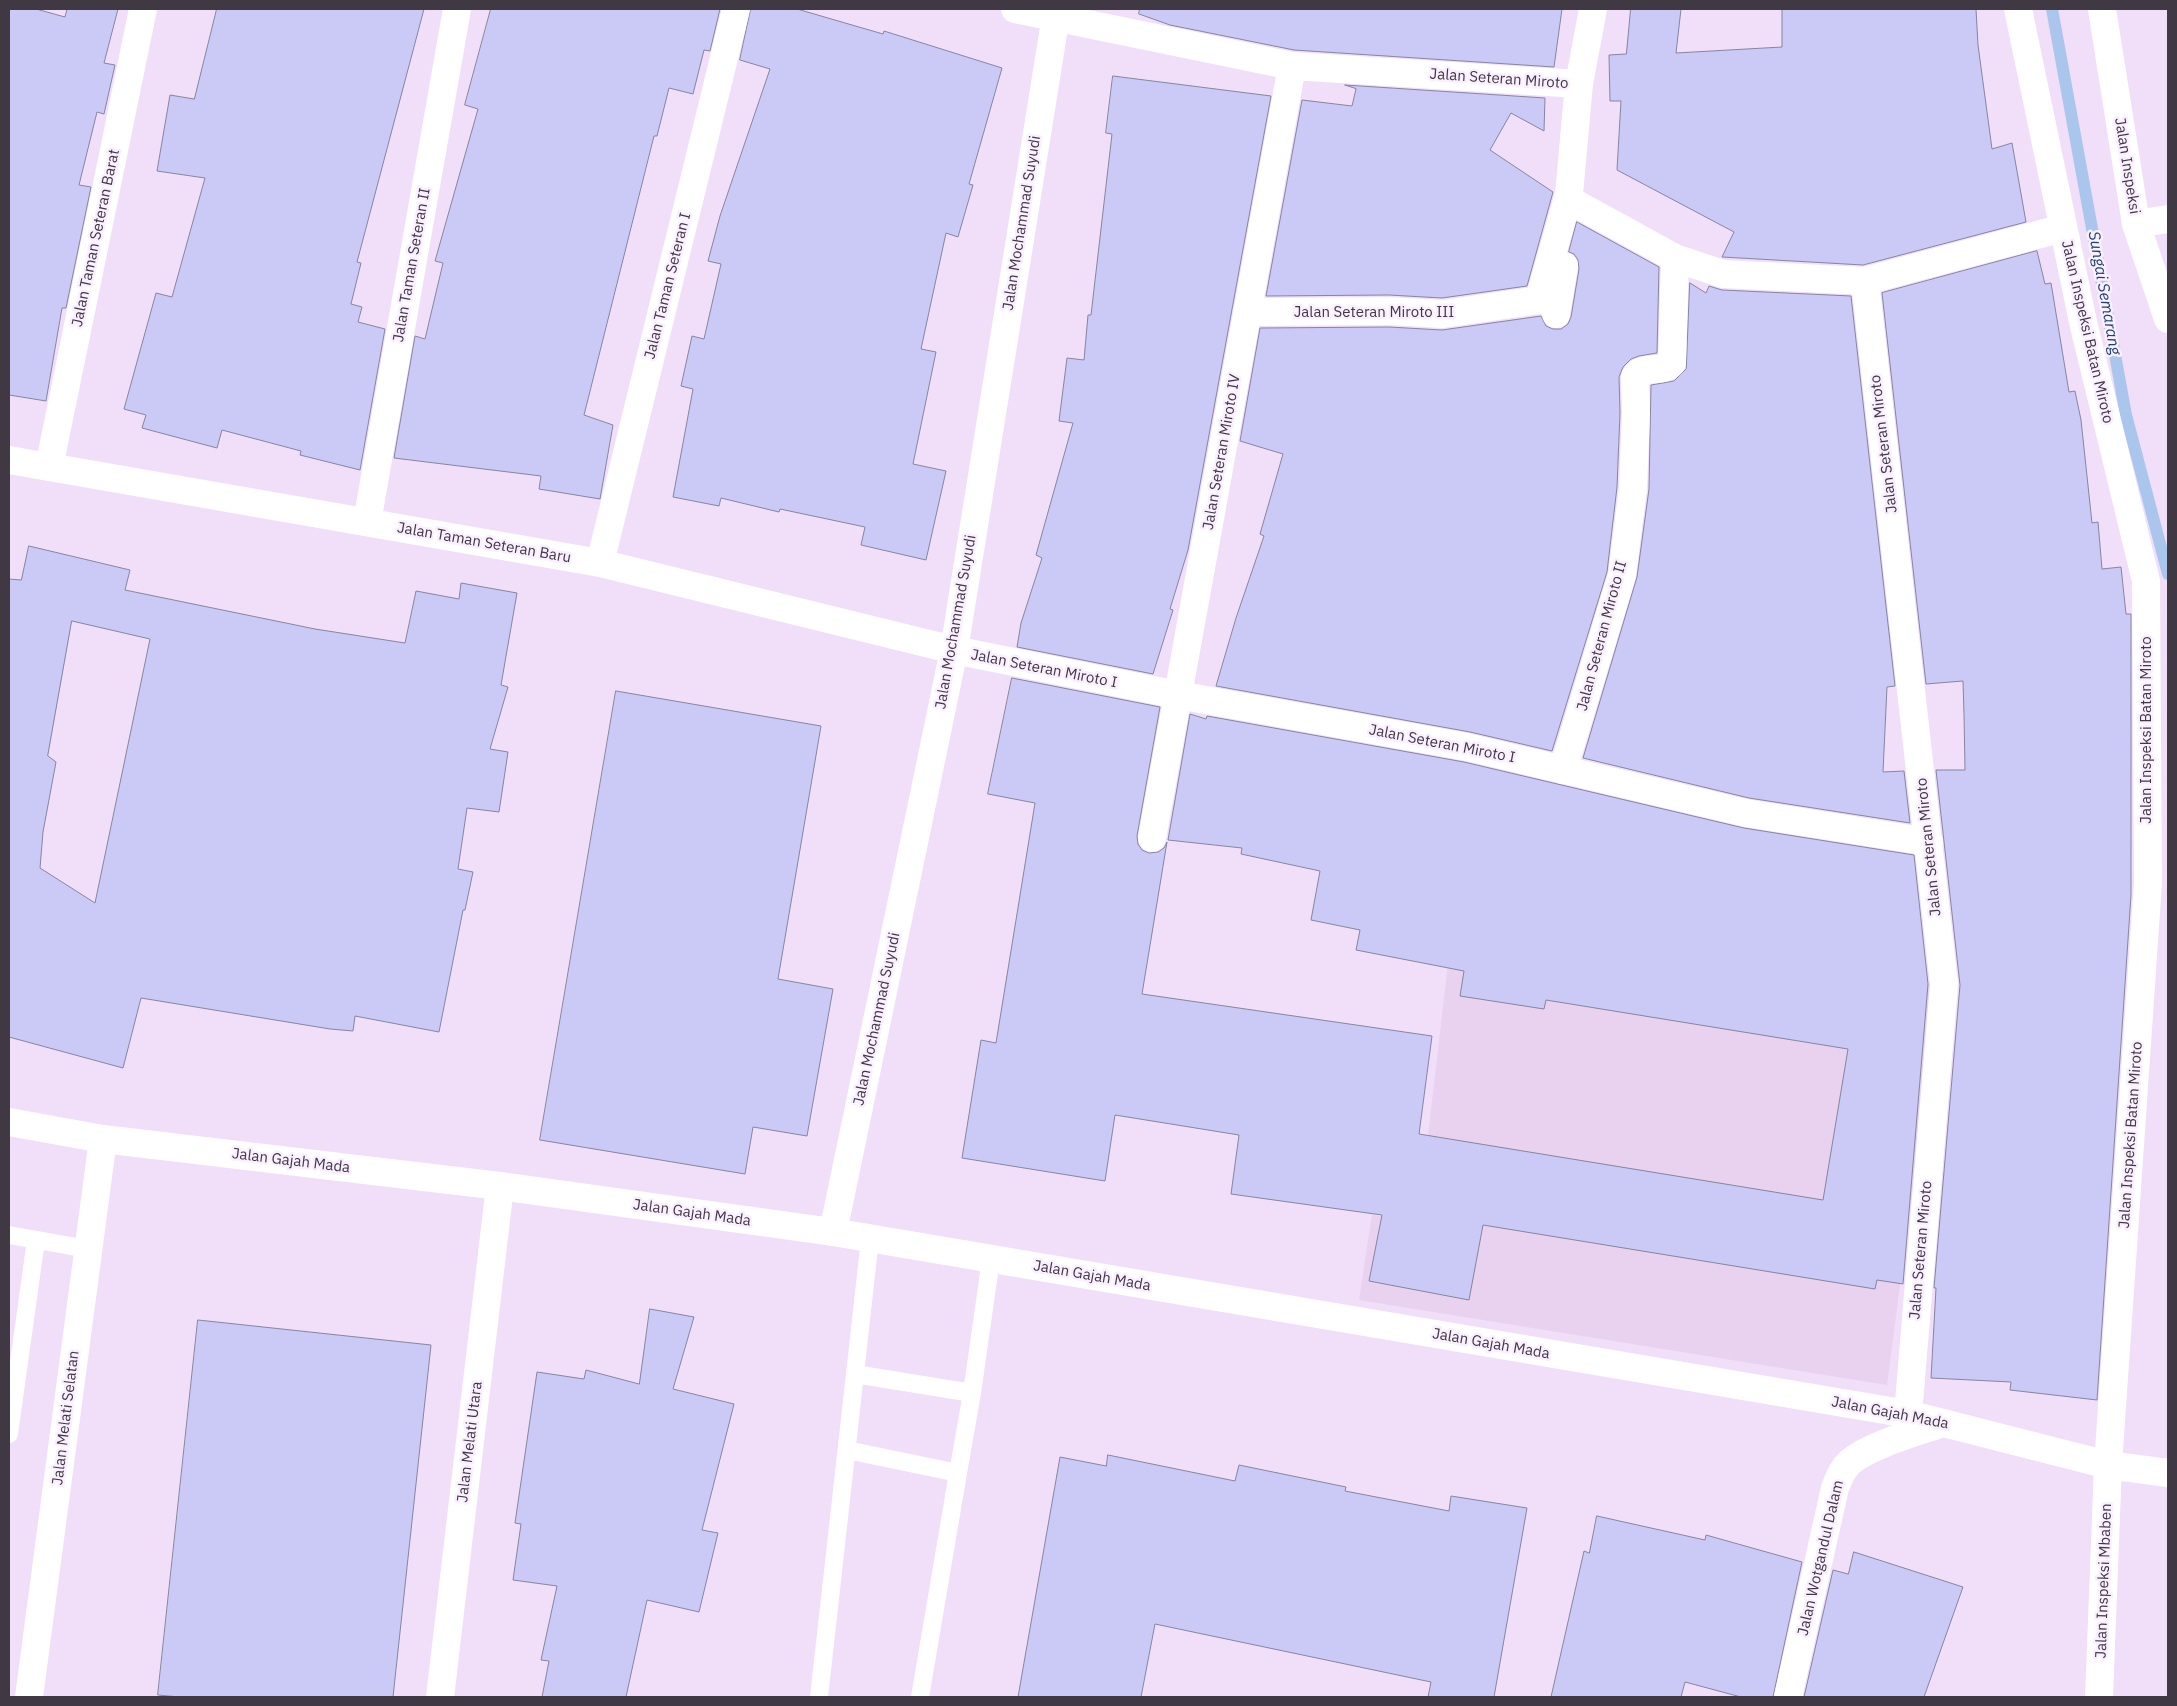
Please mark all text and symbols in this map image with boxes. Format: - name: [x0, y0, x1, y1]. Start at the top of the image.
- street label: Jalan Seteran Miroto: [1429, 65, 1569, 93]
- street label: Jalan Inspeksi: [2110, 117, 2144, 215]
- street label: Jalan Mochammad Suyudi: [999, 134, 1045, 312]
- street label: Jalan Taman Seteran Barat: [68, 148, 124, 328]
- street label: Jalan Taman Seteran II: [390, 186, 434, 344]
- street label: Jalan Taman Seteran I: [641, 211, 695, 361]
- water label: Sungai Semarang: [2084, 230, 2124, 356]
- street label: Jalan Inspeksi Batan Miroto: [2057, 239, 2117, 425]
- street label: Jalan Seteran Miroto III: [1294, 304, 1454, 322]
- street label: Jalan Seteran Miroto IV: [1199, 373, 1245, 531]
- street label: Jalan Seteran Miroto: [1867, 374, 1901, 514]
- street label: Jalan Taman Seteran Baru: [396, 519, 572, 567]
- street label: Jalan Mochammad Suyudi: [932, 533, 980, 711]
- street label: Jalan Seteran Miroto II: [1573, 559, 1631, 713]
- street label: Jalan Inspeksi Batan Miroto: [2138, 636, 2156, 824]
- street label: Jalan Seteran Miroto I: [969, 646, 1119, 692]
- street label: Jalan Seteran Miroto I: [1367, 721, 1517, 767]
- street label: Jalan Seteran Miroto: [1913, 777, 1945, 917]
- street label: Jalan Mochammad Suyudi: [850, 931, 904, 1107]
- street label: Jalan Inspeksi Batan Miroto: [2115, 1041, 2147, 1229]
- street label: Jalan Gajah Mada: [231, 1145, 351, 1177]
- street label: Jalan Seteran Miroto: [1906, 1180, 1936, 1320]
- street label: Jalan Gajah Mada: [632, 1196, 752, 1230]
- street label: Jalan Gajah Mada: [1032, 1257, 1152, 1295]
- street label: Jalan Gajah Mada: [1431, 1325, 1551, 1363]
- street label: Jalan Melati Selatan: [49, 1350, 83, 1486]
- street label: Jalan Melati Utara: [454, 1380, 486, 1504]
- street label: Jalan Gajah Mada: [1830, 1393, 1950, 1433]
- street label: Jalan Wotgandul Dalam: [1794, 1479, 1848, 1637]
- street label: Jalan Inspeksi Mbaben: [2092, 1503, 2116, 1659]

